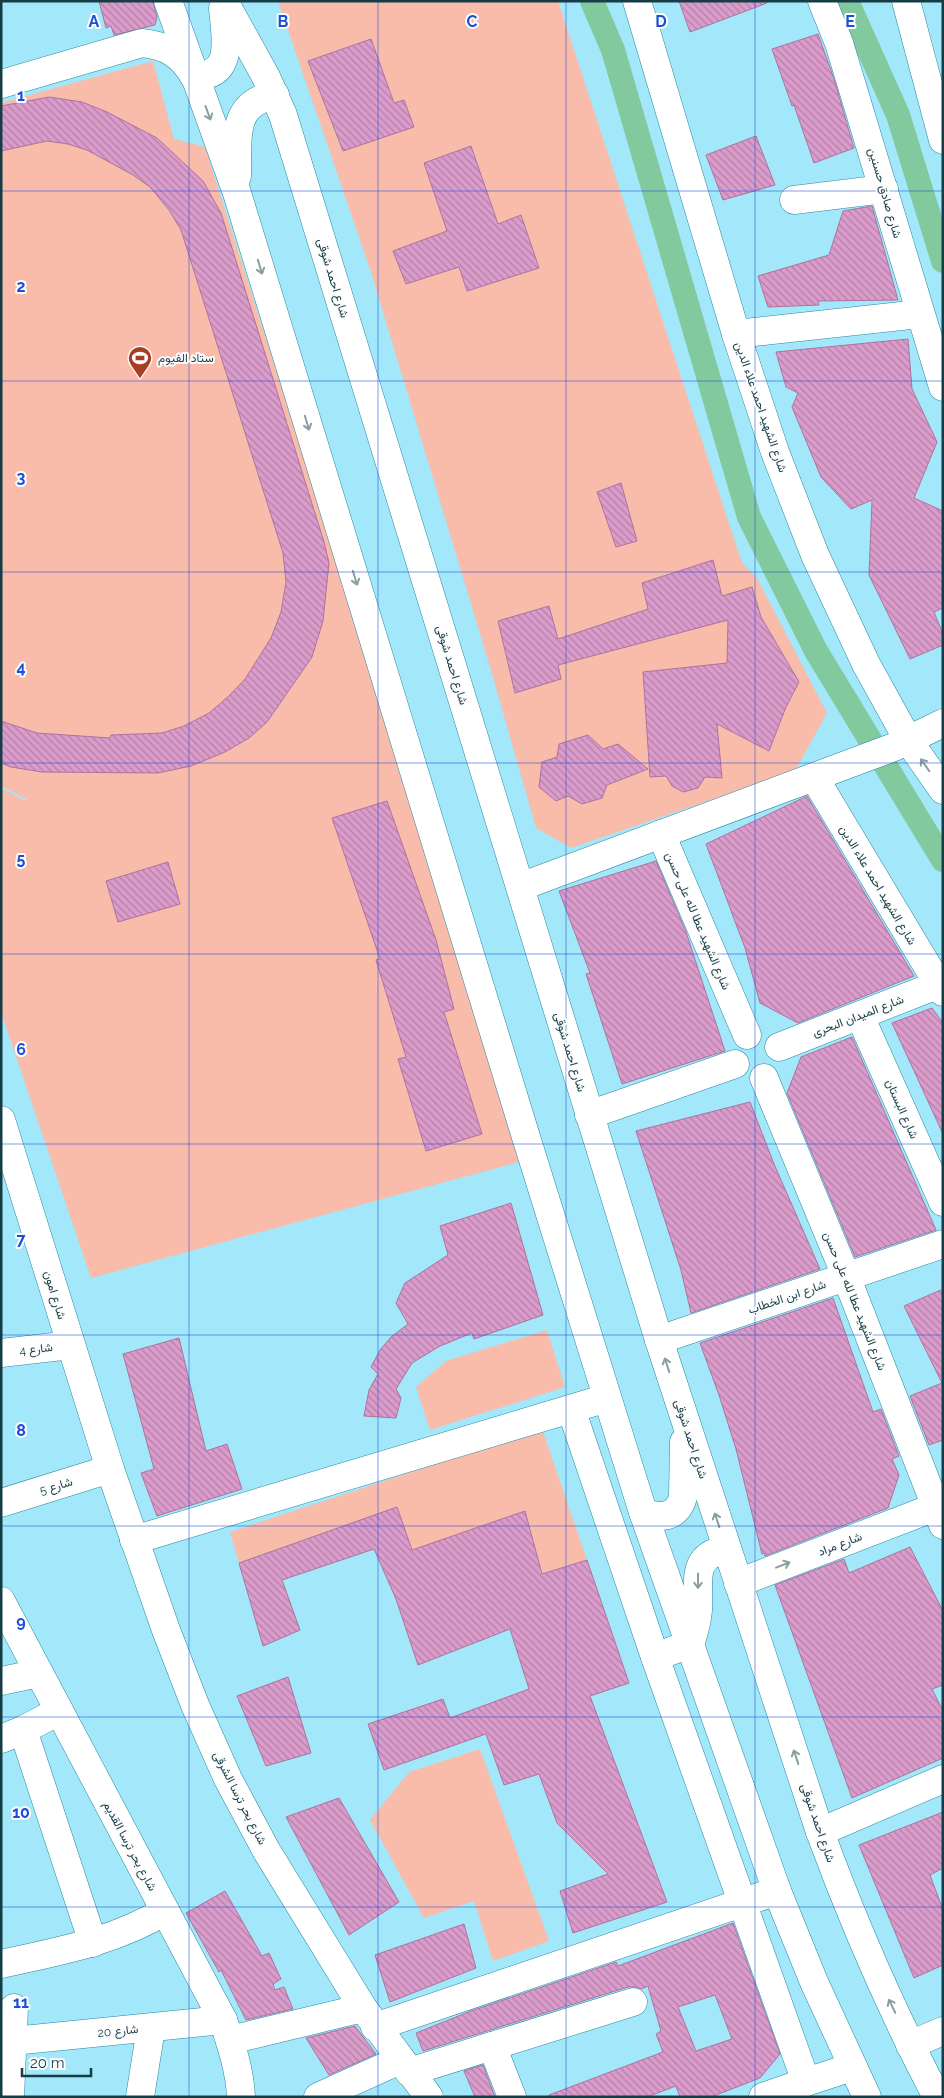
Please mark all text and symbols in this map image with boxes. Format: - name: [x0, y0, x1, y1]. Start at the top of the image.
- text: A: [89, 12, 100, 31]
- text: B: [278, 12, 289, 31]
- text: C: [467, 12, 478, 31]
- text: D: [655, 12, 667, 31]
- text: E: [845, 12, 855, 31]
- text: 1: [17, 86, 25, 105]
- one-way arrow: [204, 105, 213, 121]
- street label: شارع صادق حسنين: [864, 146, 905, 240]
- street label: شارع احمد شوقى: [312, 237, 352, 320]
- one-way arrow: [255, 259, 265, 275]
- text: 2: [16, 277, 26, 296]
- street label: شارع الشهيد احمد علاء الدين: [730, 340, 790, 475]
- sports icon: ستاد الفيوم: [127, 345, 153, 379]
- place label: ستاد الفيوم: [158, 351, 214, 366]
- one-way arrow: [303, 414, 313, 430]
- text: 3: [17, 468, 26, 487]
- one-way arrow: [351, 569, 361, 585]
- street label: شارع احمد شوقى: [431, 624, 471, 707]
- text: 4: [16, 658, 26, 677]
- one-way arrow: [920, 758, 930, 772]
- street label: شارع الشهيد احمد علاء الدين: [835, 823, 919, 948]
- text: 5: [17, 849, 26, 868]
- street label: شارع الشهيد عطا لله على حسن: [661, 850, 733, 993]
- street label: شارع الميدان البحرى: [810, 992, 906, 1042]
- street label: شارع احمد شوقى: [549, 1011, 589, 1094]
- text: 6: [16, 1040, 26, 1059]
- street label: شارع البستان: [881, 1077, 921, 1142]
- text: 7: [17, 1230, 26, 1249]
- street label: شارع الشهيد عطا لله على حسن: [819, 1230, 889, 1373]
- street label: شارع امون: [39, 1269, 69, 1321]
- street label: شارع ابن الخطاب: [746, 1277, 828, 1319]
- street label: شارع 4: [18, 1340, 54, 1360]
- one-way arrow: [662, 1358, 671, 1373]
- street label: شارع احمد شوقى: [670, 1398, 710, 1481]
- text: 8: [16, 1421, 26, 1440]
- street label: شارع 5: [38, 1474, 75, 1500]
- one-way arrow: [712, 1512, 721, 1528]
- street label: شارع مراد: [816, 1529, 865, 1561]
- one-way arrow: [775, 1560, 790, 1569]
- one-way arrow: [693, 1572, 703, 1589]
- text: 9: [16, 1612, 26, 1631]
- street label: شارع بحر ترسا الشرقى: [209, 1749, 270, 1848]
- one-way arrow: [790, 1749, 800, 1765]
- street label: شارع احمد شوقى: [796, 1782, 838, 1865]
- street label: شارع بحر ترسا القديم: [99, 1799, 160, 1894]
- text: 10: [12, 1803, 30, 1822]
- text: 11: [13, 1993, 29, 2012]
- one-way arrow: [886, 1999, 896, 2014]
- street label: شارع 20: [97, 2022, 139, 2042]
- scale bar: [22, 2046, 91, 2078]
- text: 20 m: [30, 2054, 65, 2072]

